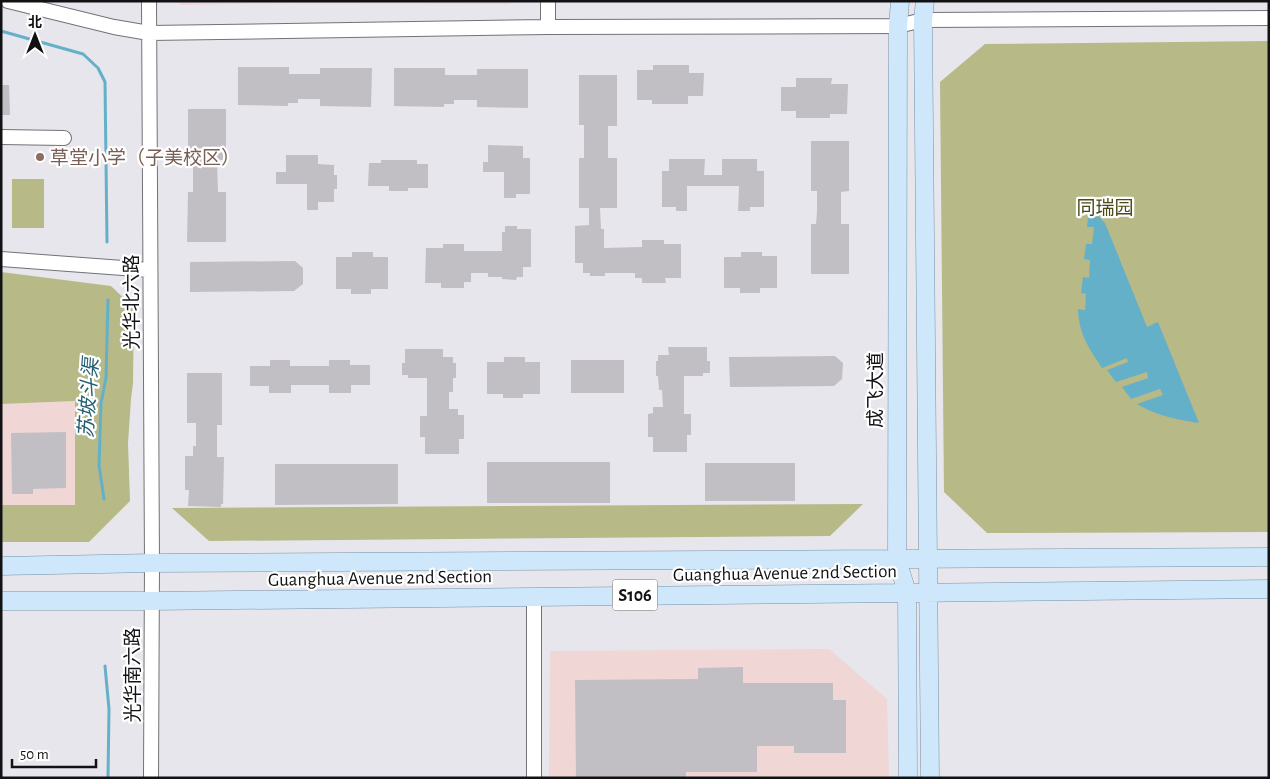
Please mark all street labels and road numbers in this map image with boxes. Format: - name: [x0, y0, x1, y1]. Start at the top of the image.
- street label: 光华北六路: [122, 254, 142, 350]
- street label: 成飞大道: [865, 352, 886, 428]
- street label: Guanghua Avenue 2nd Section: [673, 562, 897, 585]
- street label: Guanghua Avenue 2nd Section: [268, 567, 492, 590]
- road number: S106: [612, 580, 658, 610]
- street label: 光华南六路: [123, 627, 143, 723]

